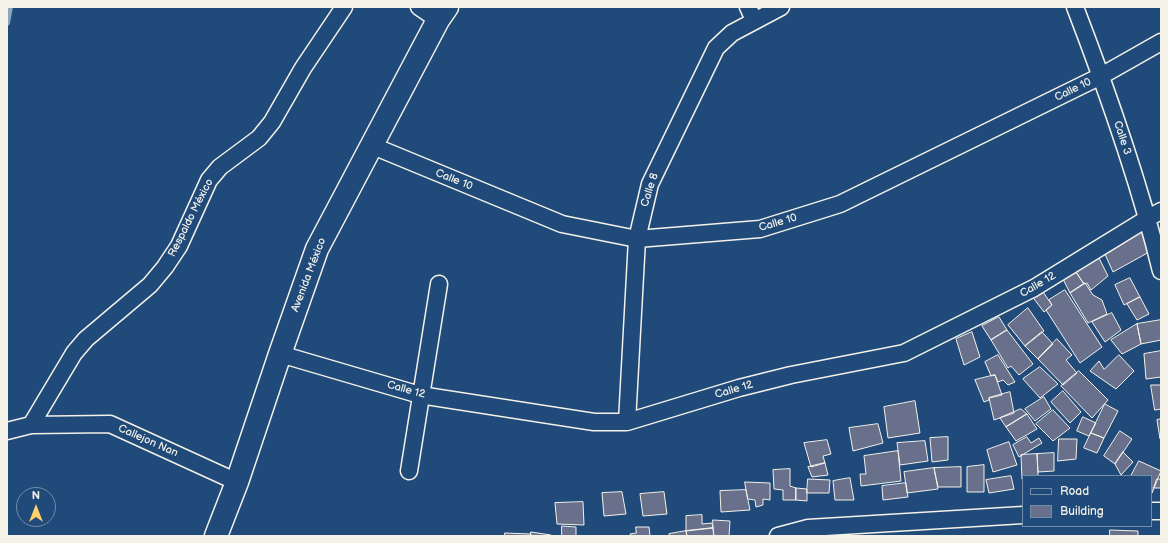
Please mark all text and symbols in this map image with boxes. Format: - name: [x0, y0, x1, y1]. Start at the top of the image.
- street label: Calle 10: [1053, 75, 1093, 105]
- street label: Calle 3: [1110, 119, 1134, 157]
- street label: Calle 10: [433, 167, 475, 193]
- street label: Calle 8: [638, 171, 662, 209]
- street label: Respaldo México: [166, 177, 216, 259]
- street label: Calle 10: [757, 211, 799, 235]
- street label: Avenida México: [289, 236, 329, 314]
- street label: Calle 12: [1018, 270, 1058, 300]
- street label: Calle 12: [713, 378, 755, 402]
- street label: Calle 12: [385, 379, 427, 401]
- street label: Callejon Nan: [116, 422, 180, 460]
- legend: [1022, 475, 1152, 527]
- text: Road: [1060, 484, 1089, 499]
- north arrow: [16, 487, 56, 527]
- text: N: [32, 489, 40, 502]
- text: Building: [1060, 504, 1104, 519]

